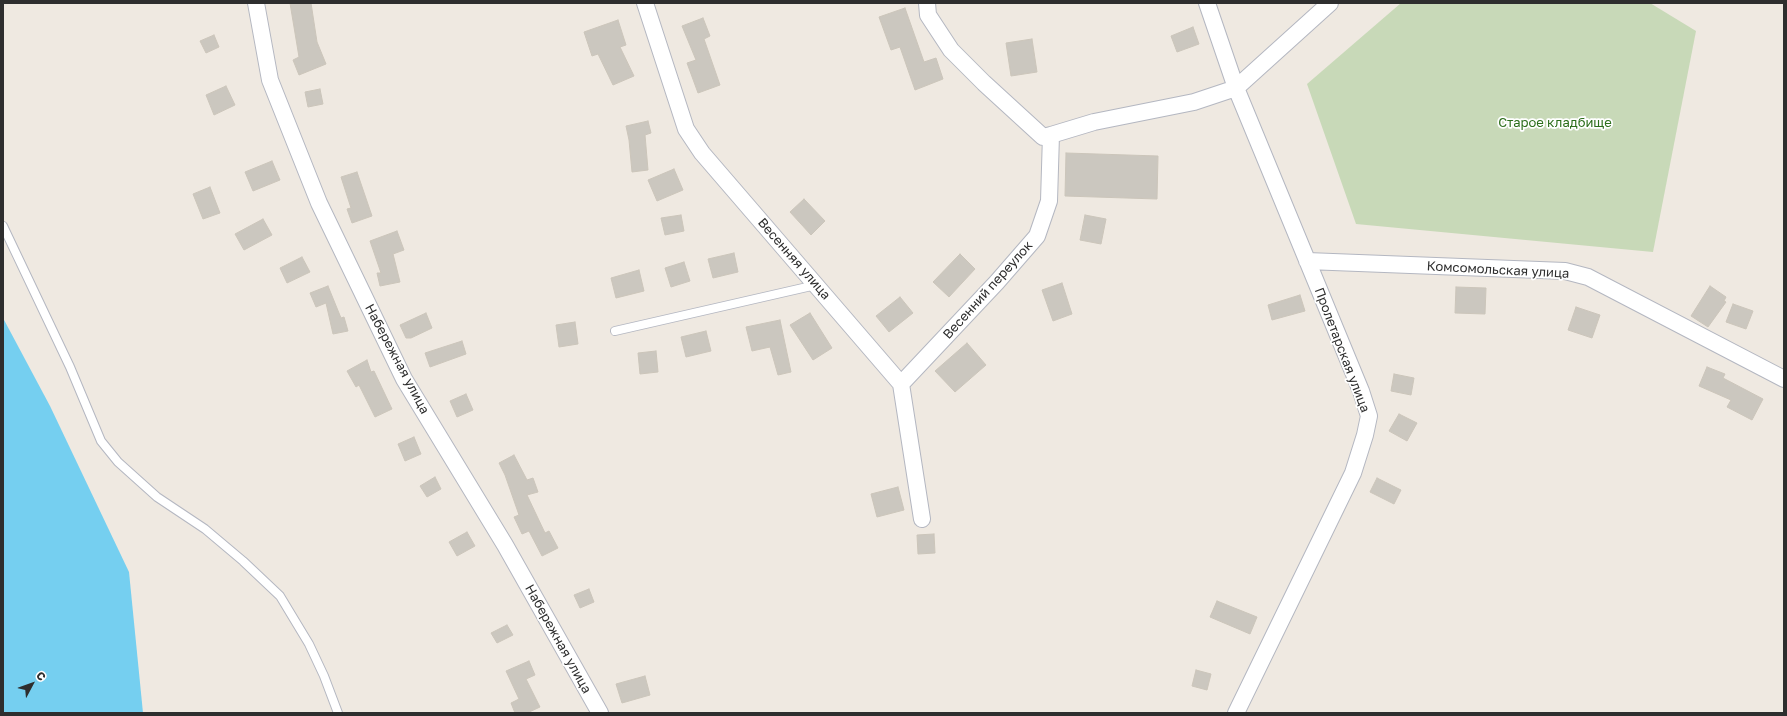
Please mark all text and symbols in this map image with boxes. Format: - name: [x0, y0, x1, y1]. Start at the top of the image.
- park label: Старое кладбище: [1498, 115, 1612, 131]
- street label: Весенняя улица: [754, 215, 834, 303]
- street label: Весенний переулок: [940, 238, 1036, 342]
- street label: Комсомольская улица: [1426, 258, 1570, 282]
- street label: Пролетарская улица: [1311, 285, 1373, 415]
- street label: Набережная улица: [361, 301, 433, 417]
- street label: Набережная улица: [522, 582, 594, 696]
- north arrow: [12, 664, 52, 704]
- text: С: [34, 669, 49, 683]

